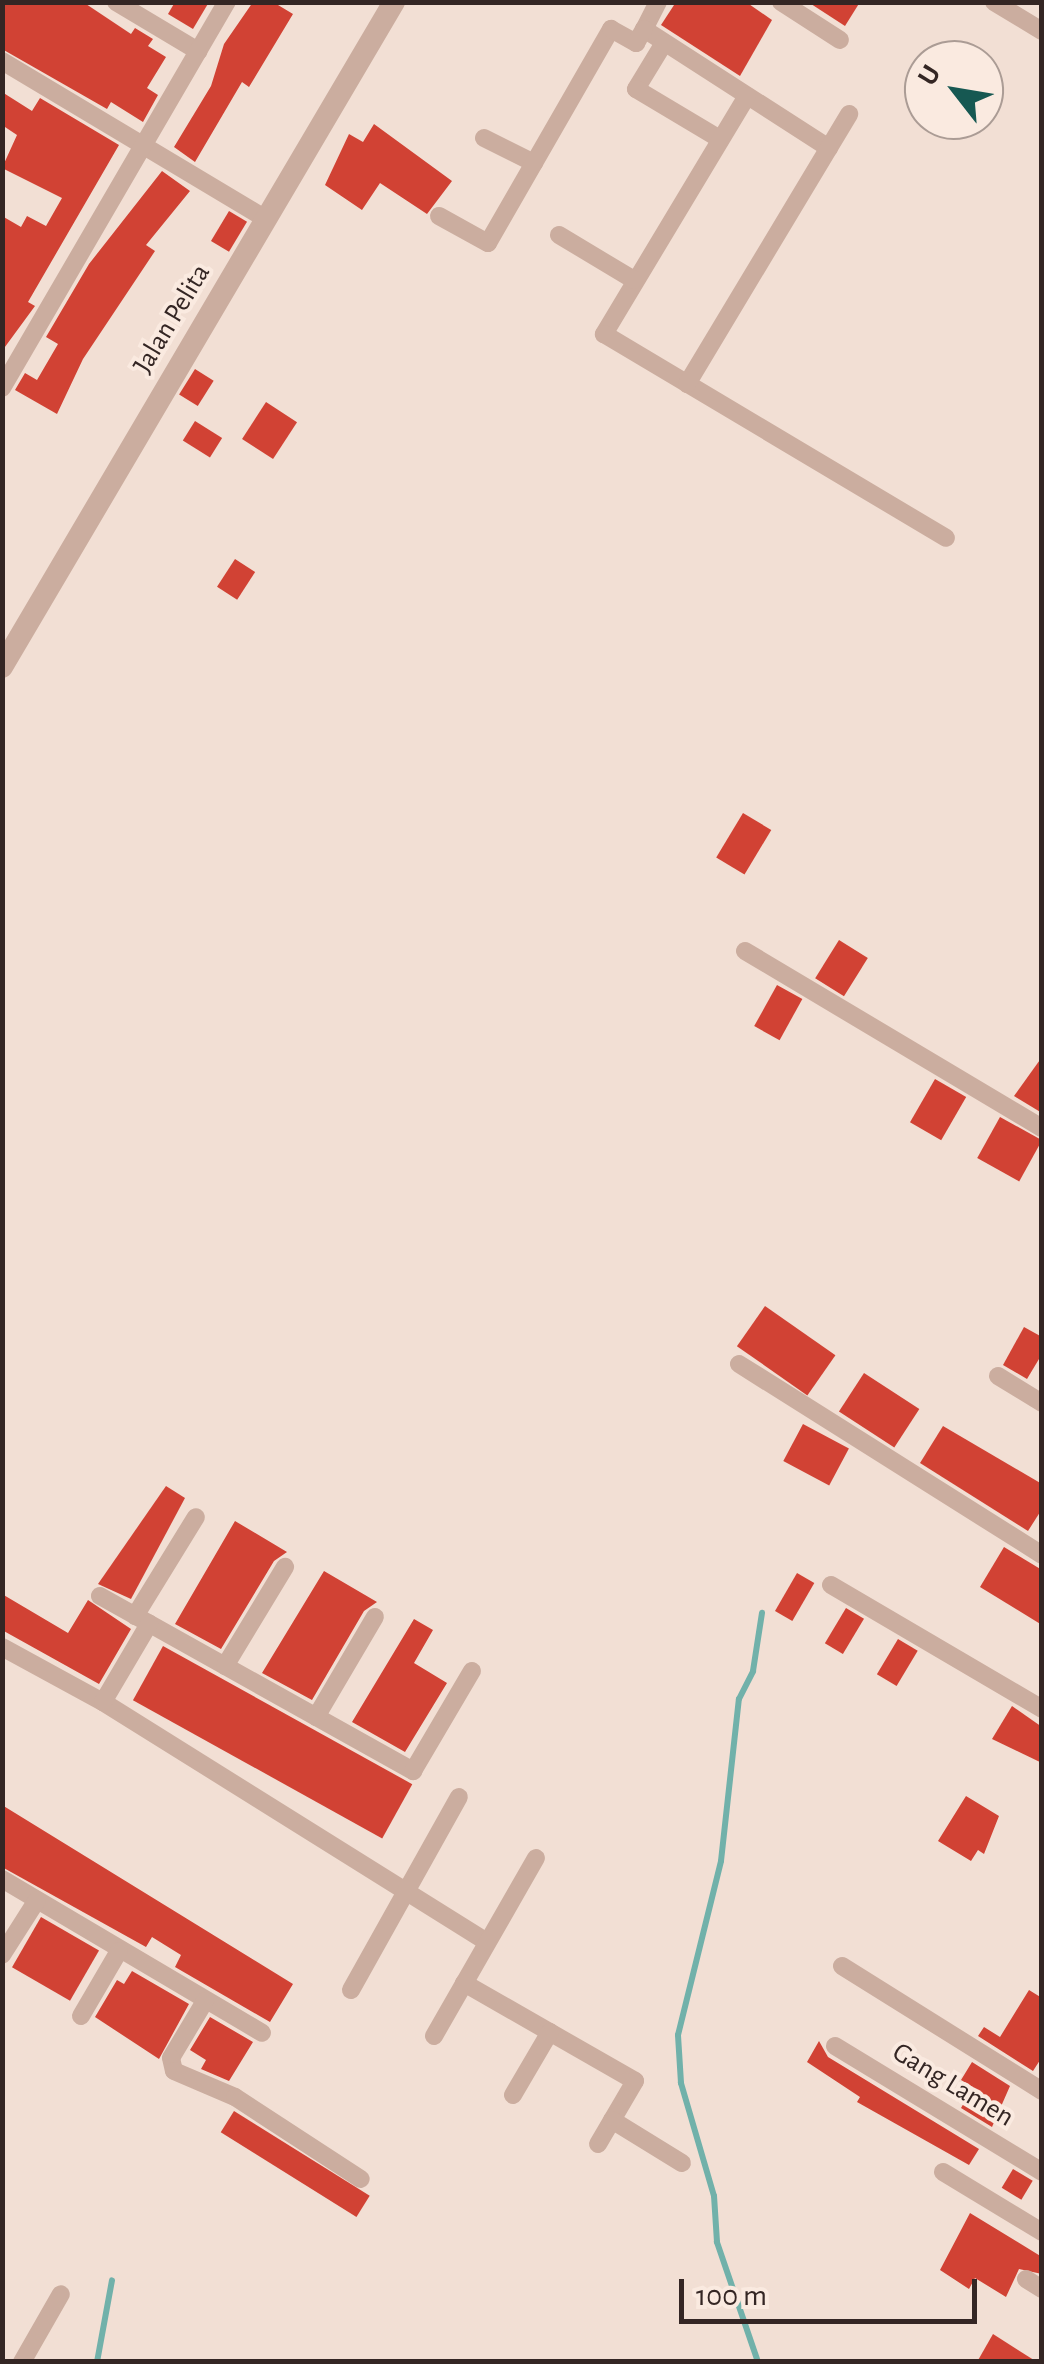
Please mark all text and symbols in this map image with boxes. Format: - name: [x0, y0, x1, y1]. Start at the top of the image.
- north arrow: [904, 40, 1004, 140]
- text: U: [913, 61, 947, 90]
- street label: Jalan Pelita: [126, 258, 218, 380]
- street label: Gang Lamen: [886, 2036, 1020, 2134]
- scale bar: [684, 2259, 982, 2321]
- text: 100 m: [696, 2281, 767, 2311]

